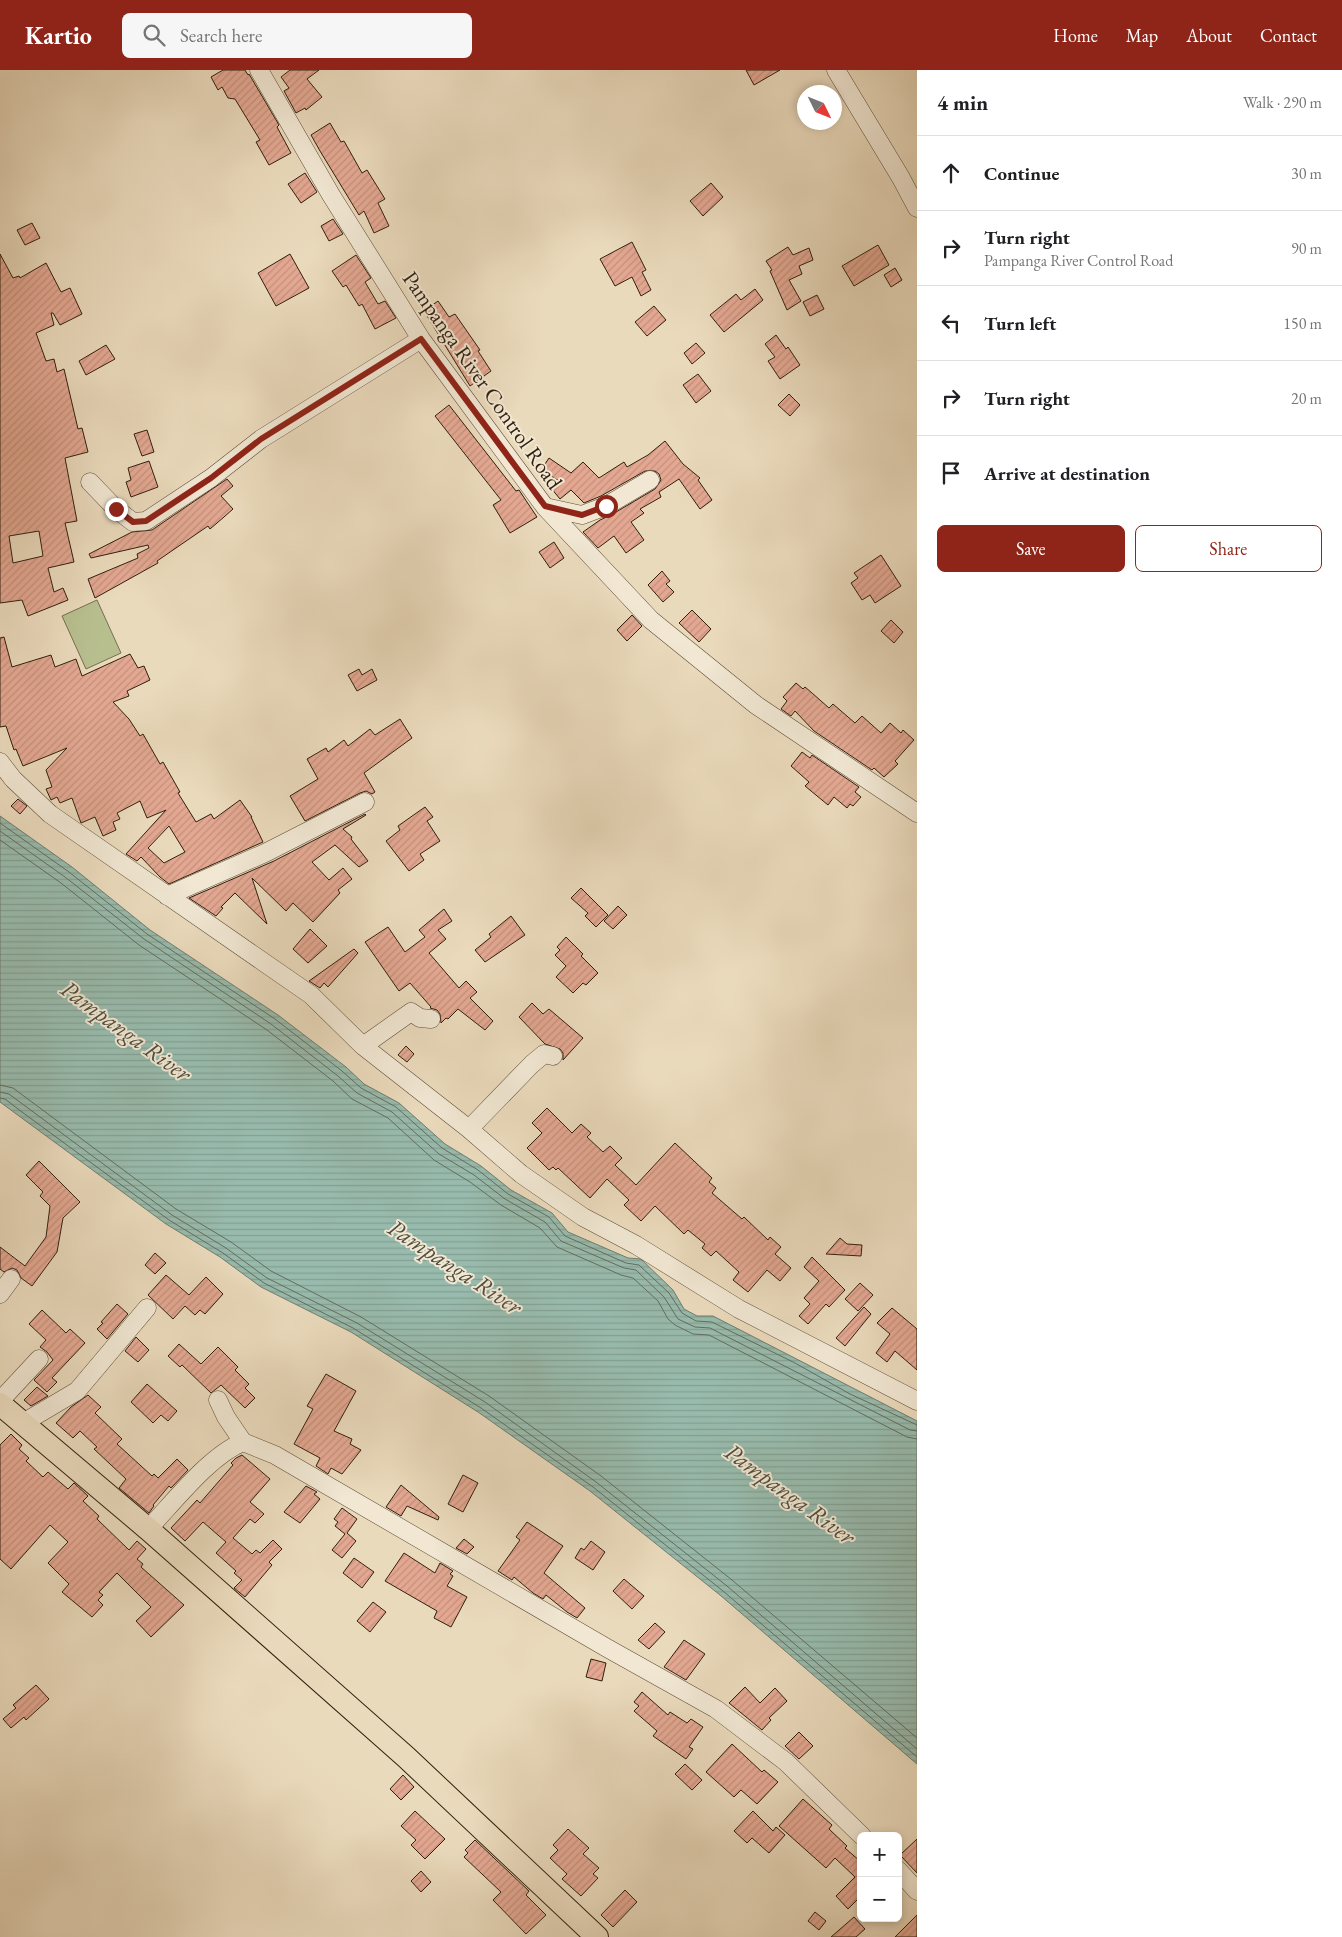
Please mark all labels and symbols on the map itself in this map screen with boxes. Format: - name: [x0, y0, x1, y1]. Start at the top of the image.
- north arrow: [797, 85, 842, 130]
- street label: Pampanga River Control Road: [396, 265, 570, 496]
- route start: [595, 495, 618, 518]
- route end: [105, 498, 128, 521]
- water label: Pampanga River: [55, 973, 199, 1089]
- water label: Pampanga River: [382, 1212, 530, 1323]
- water label: Pampanga River: [719, 1436, 863, 1552]

